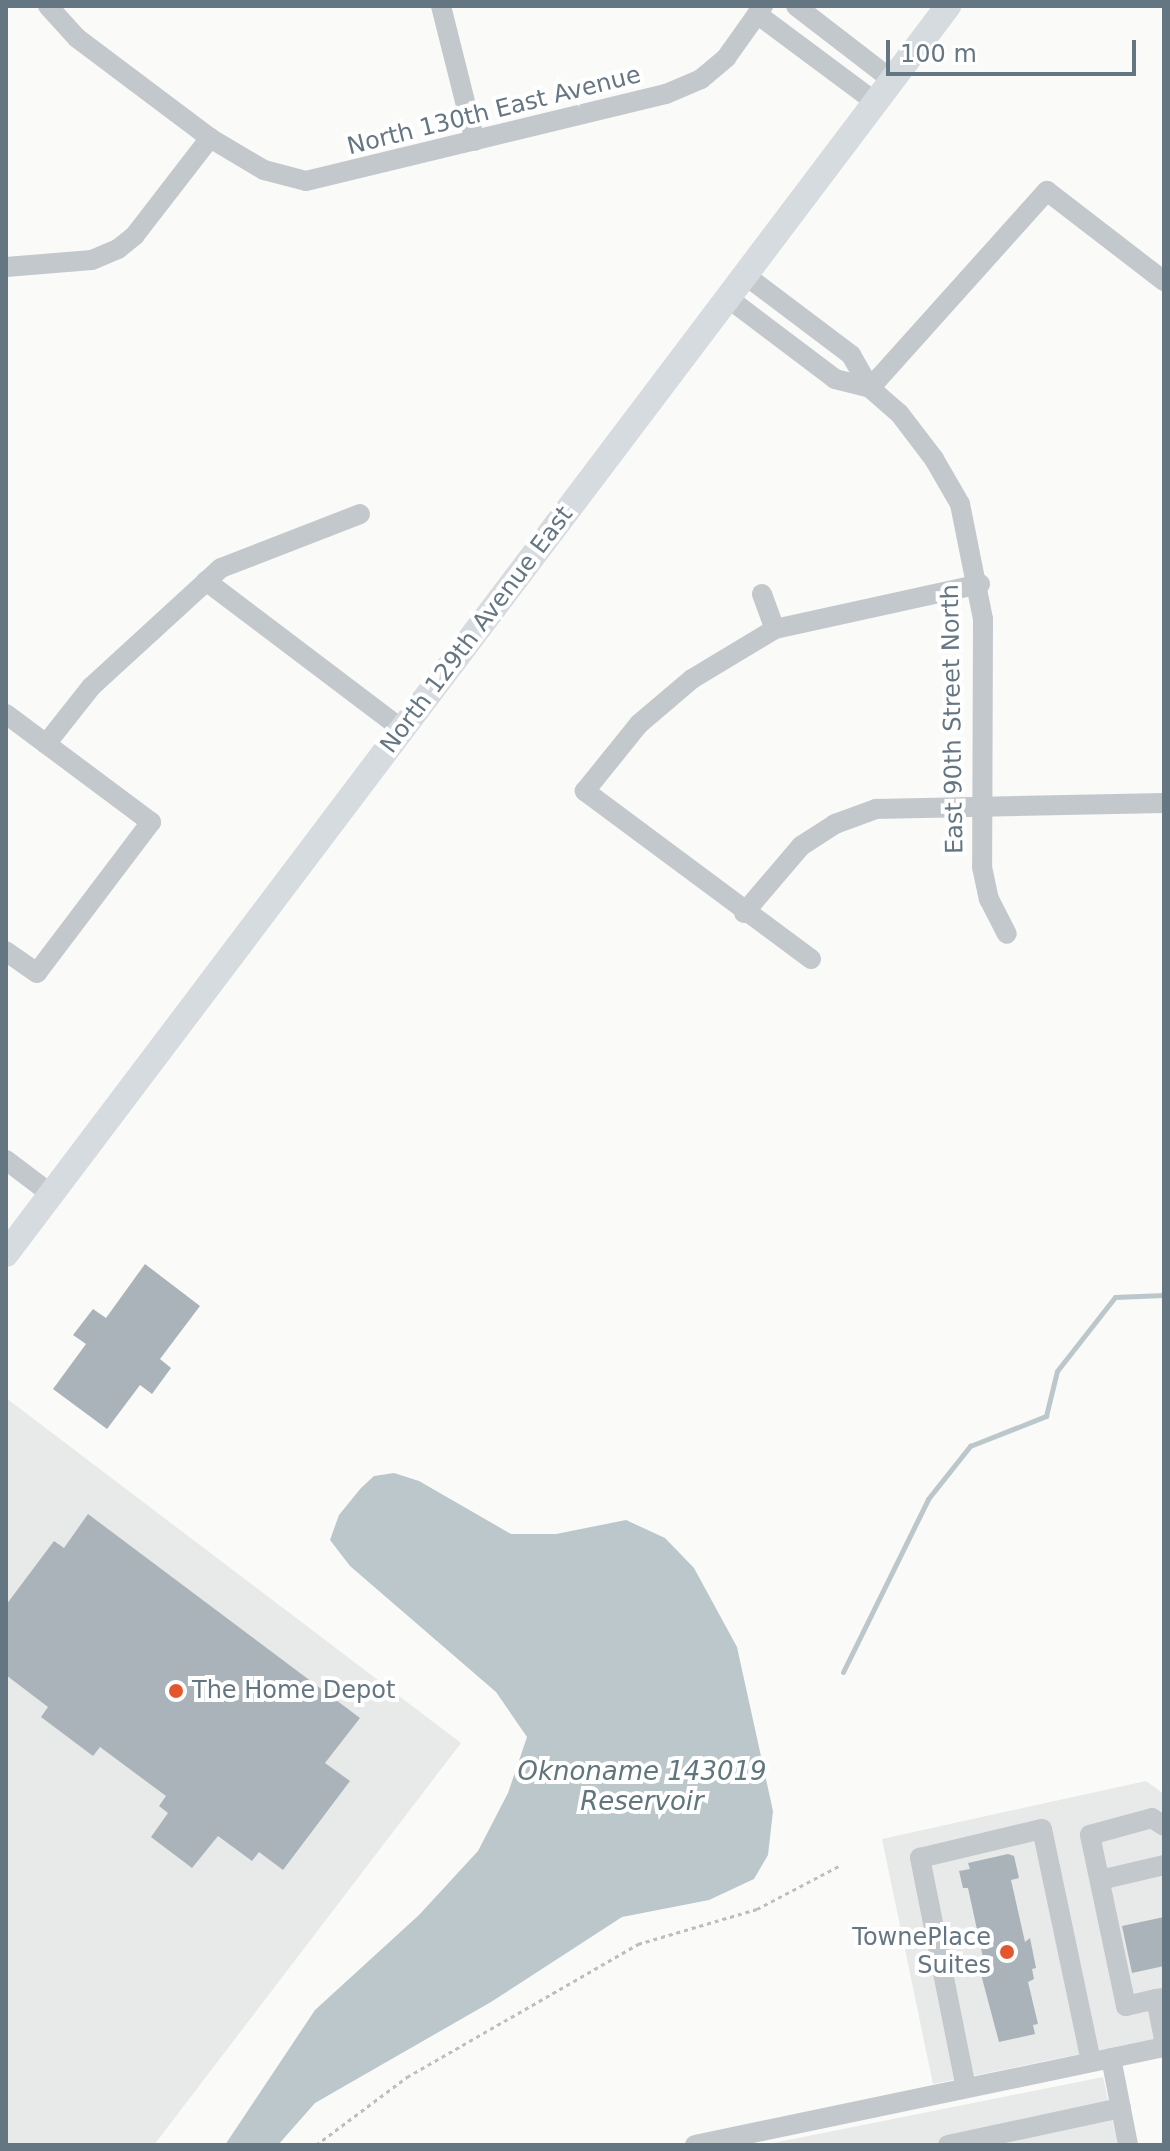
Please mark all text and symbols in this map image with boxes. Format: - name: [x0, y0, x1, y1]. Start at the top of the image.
- scale bar: [890, 24, 1140, 74]
- text: 100 m: [900, 40, 977, 68]
- street label: North 130th East Avenue: [344, 61, 644, 161]
- street label: North 129th Avenue East: [375, 501, 579, 759]
- street label: East 90th Street North: [936, 584, 970, 854]
- place label: The Home Depot: [192, 1677, 395, 1705]
- marker: The Home Depot: [167, 1682, 185, 1700]
- water label: Oknoname 143019 Reservoir: [517, 1756, 767, 1818]
- place label: TownePlace Suites: [852, 1924, 991, 1980]
- marker: TownePlace Suites: [998, 1943, 1016, 1961]

